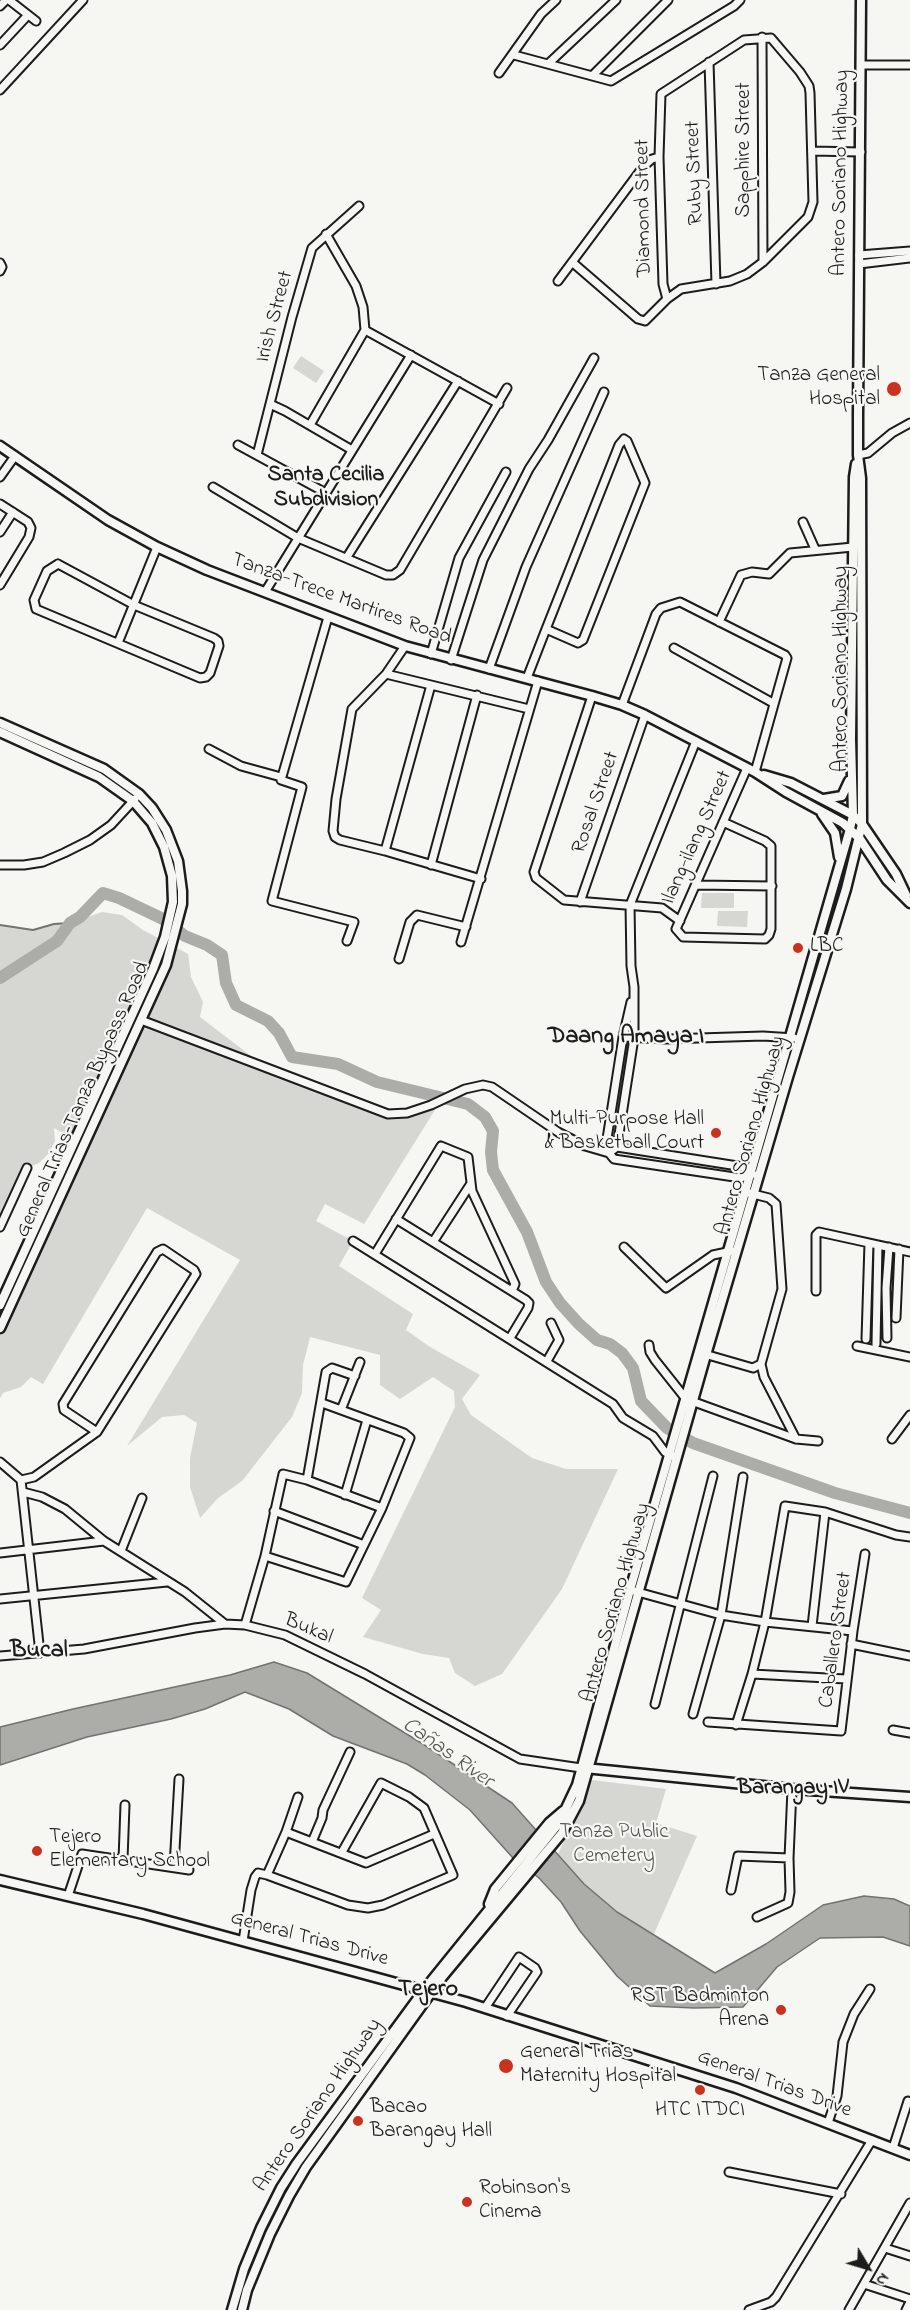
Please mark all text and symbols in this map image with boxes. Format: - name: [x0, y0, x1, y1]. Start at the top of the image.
- street label: Antero Soriano Highway: [828, 70, 856, 276]
- street label: Sapphire Street: [733, 83, 759, 217]
- street label: Ruby Street: [682, 120, 710, 226]
- street label: Diamond Street: [631, 139, 659, 277]
- street label: Irish Street: [252, 268, 300, 366]
- place label: Tanza General Hospital: [757, 364, 880, 414]
- marker: Tanza General Hospital: [885, 380, 903, 398]
- district label: Santa Cecilia Subdivision: [268, 463, 384, 514]
- street label: Tanza-Trece Martires Road: [227, 548, 455, 652]
- street label: Antero Soriano Highway: [830, 566, 856, 772]
- street label: Rosal Street: [568, 749, 626, 857]
- street label: Ilang-ilang Street: [657, 767, 739, 909]
- place label: LBC: [810, 935, 843, 961]
- marker: LBC: [791, 941, 805, 955]
- street label: General Trias–Tanza Bypass Road: [12, 958, 156, 1242]
- district label: Daang Amaya I: [548, 1024, 704, 1052]
- street label: Antero Soriano Highway: [711, 1033, 793, 1239]
- place label: Multi-Purpose Hall & Basketball Court: [545, 1108, 704, 1158]
- marker: Multi-Purpose Hall & Basketball Court: [709, 1126, 723, 1140]
- street label: Antero Soriano Highway: [576, 1500, 658, 1706]
- street label: Caballero Street: [815, 1570, 859, 1710]
- street label: Bukal: [280, 1609, 336, 1651]
- district label: Bucal: [10, 1638, 68, 1666]
- water label: Cañas River: [396, 1713, 498, 1795]
- district label: Barangay IV: [737, 1776, 849, 1802]
- park label: Tanza Public Cemetery: [559, 1821, 669, 1871]
- place label: Tejero Elementary School: [49, 1826, 210, 1876]
- marker: Tejero Elementary School: [30, 1844, 44, 1858]
- street label: General Trias Drive: [227, 1907, 391, 1973]
- district label: Tejero: [398, 1977, 458, 2005]
- place label: RST Badminton Arena: [631, 1985, 769, 2035]
- marker: RST Badminton Arena: [774, 2003, 788, 2017]
- street label: Antero Soriano Highway: [250, 2014, 388, 2198]
- place label: General Trias Maternity Hospital: [520, 2041, 676, 2091]
- street label: General Trias Drive: [693, 2045, 855, 2125]
- marker: General Trias Maternity Hospital: [497, 2057, 515, 2075]
- marker: HTC ITDCI: [693, 2083, 707, 2097]
- place label: Bacao Barangay Hall: [370, 2096, 492, 2146]
- place label: HTC ITDCI: [655, 2099, 745, 2125]
- marker: Bacao Barangay Hall: [351, 2114, 365, 2128]
- place label: Robinson's Cinema: [479, 2177, 571, 2227]
- marker: Robinson's Cinema: [460, 2195, 474, 2209]
- north arrow: [838, 2238, 898, 2298]
- text: N: [869, 2267, 895, 2291]

